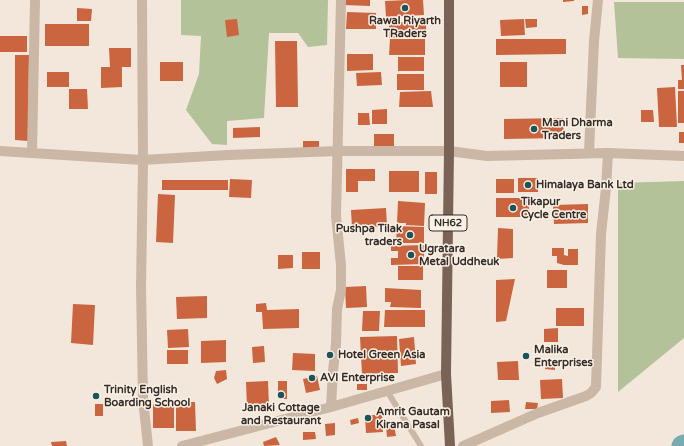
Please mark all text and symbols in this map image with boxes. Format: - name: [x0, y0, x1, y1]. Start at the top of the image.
- marker: Rawal Riyarth TRaders: [400, 3, 410, 13]
- place label: Rawal Riyarth TRaders: [369, 14, 441, 40]
- place label: Mani Dharma Traders: [542, 116, 613, 142]
- marker: Mani Dharma Traders: [529, 124, 539, 134]
- place label: Himalaya Bank Ltd: [536, 178, 634, 192]
- marker: Himalaya Bank Ltd: [523, 180, 533, 190]
- place label: Tikapur Cycle Centre: [521, 195, 586, 221]
- marker: Tikapur Cycle Centre: [508, 203, 518, 213]
- road number: NH62: [429, 215, 467, 231]
- place label: Pushpa Tilak traders: [336, 222, 402, 248]
- marker: Pushpa Tilak traders: [405, 230, 415, 240]
- place label: Ugratara Metal Uddheuk: [419, 242, 499, 268]
- marker: Ugratara Metal Uddheuk: [406, 250, 416, 260]
- place label: Malika Enterprises: [534, 343, 593, 369]
- place label: Hotel Green Asia: [338, 348, 426, 362]
- marker: Hotel Green Asia: [325, 350, 335, 360]
- marker: Malika Enterprises: [521, 351, 531, 361]
- place label: AVI Enterprise: [320, 371, 395, 385]
- marker: AVI Enterprise: [307, 373, 317, 383]
- place label: Trinity English Boarding School: [104, 383, 190, 409]
- marker: Janaki Cottage and Restaurant: [276, 390, 286, 400]
- marker: Trinity English Boarding School: [91, 391, 101, 401]
- place label: Janaki Cottage and Restaurant: [241, 401, 321, 427]
- place label: Amrit Gautam Kirana Pasal: [376, 405, 450, 431]
- marker: Amrit Gautam Kirana Pasal: [363, 413, 373, 423]

